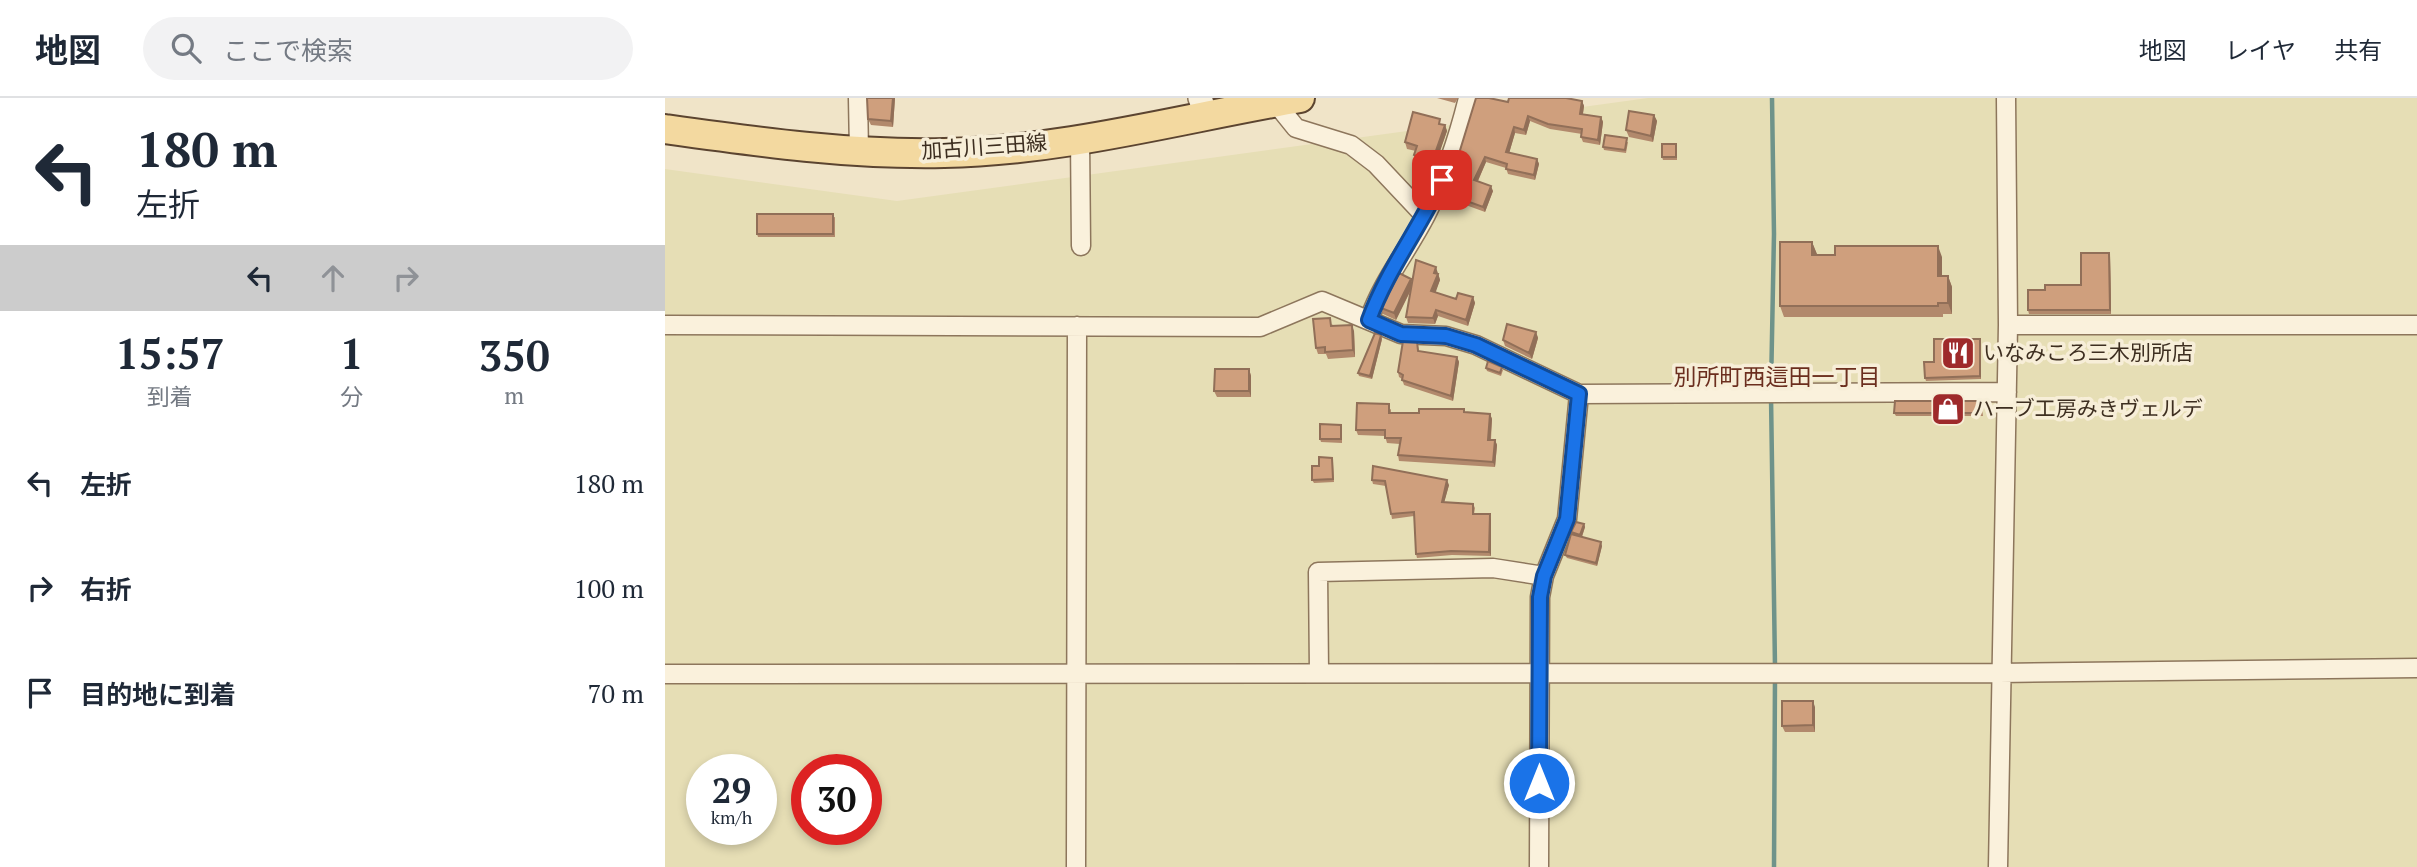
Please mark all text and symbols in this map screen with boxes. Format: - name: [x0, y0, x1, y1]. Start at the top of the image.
- search box: [143, 17, 633, 80]
- text: 地図: [35, 28, 101, 71]
- icon: search: [167, 29, 205, 67]
- text: ここで検索: [223, 33, 353, 67]
- text: 地図: [2139, 34, 2187, 66]
- text: レイヤ: [2225, 34, 2296, 66]
- text: 共有: [2334, 34, 2382, 66]
- text: 180 m: [136, 116, 278, 181]
- icon: left: [21, 126, 112, 217]
- street label: 加古川三田線: [920, 128, 1048, 164]
- pin: [1412, 150, 1472, 210]
- icon: arrive: [1423, 161, 1461, 199]
- text: 左折: [136, 183, 200, 225]
- icon: left: [241, 259, 279, 297]
- icon: ahead: [314, 259, 352, 297]
- icon: right: [387, 259, 425, 297]
- text: 15:57: [115, 325, 225, 381]
- text: 1: [340, 325, 363, 381]
- text: 350: [479, 327, 550, 383]
- restaurant icon: いなみころ三木別所店: [1939, 334, 1977, 372]
- place label: いなみころ三木別所店: [1983, 338, 2193, 366]
- district label: 別所町西這田一丁目: [1674, 361, 1881, 392]
- text: m: [504, 380, 524, 411]
- text: 到着: [147, 381, 193, 412]
- text: 分: [340, 381, 363, 412]
- shop icon: ハーブ工房みきヴェルデ: [1929, 390, 1967, 428]
- place label: ハーブ工房みきヴェルデ: [1973, 394, 2203, 422]
- icon: left: [21, 464, 59, 502]
- text: 180 m: [574, 466, 644, 500]
- text: 左折: [80, 467, 132, 501]
- icon: right: [21, 569, 59, 607]
- text: 100 m: [574, 571, 644, 605]
- text: 右折: [80, 572, 132, 606]
- icon: arrive: [21, 674, 59, 712]
- text: 70 m: [588, 676, 644, 710]
- text: 目的地に到着: [80, 677, 236, 711]
- position arrow: [1502, 746, 1576, 820]
- speed limit sign: 30: [791, 754, 882, 845]
- text: 29: [712, 767, 751, 813]
- text: km/h: [711, 805, 752, 829]

